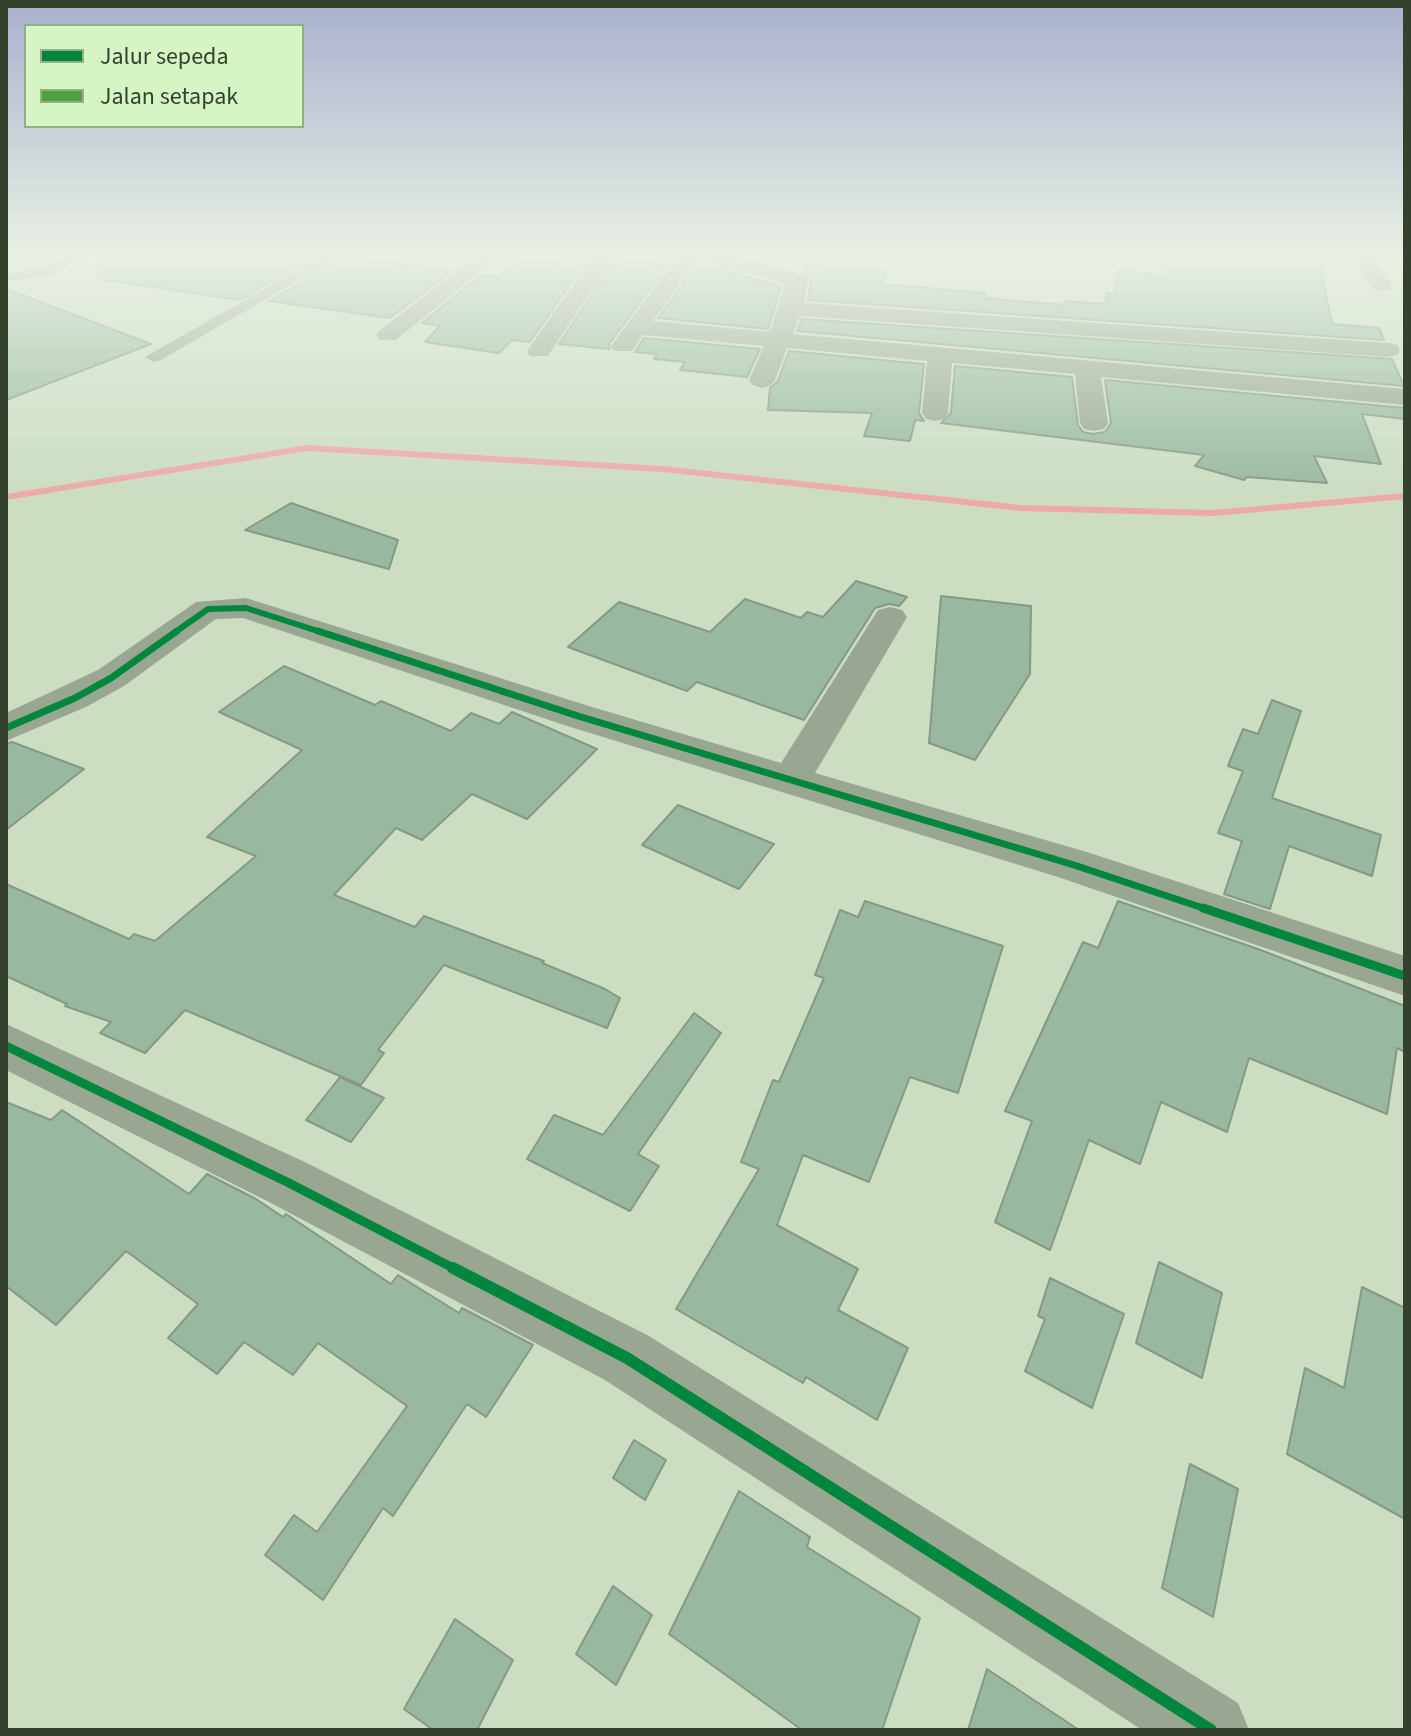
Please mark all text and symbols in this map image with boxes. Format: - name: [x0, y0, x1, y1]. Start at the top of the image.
- legend: [24, 24, 304, 128]
- text: Jalur sepeda: [100, 39, 229, 74]
- text: Jalan setapak: [100, 79, 238, 114]

